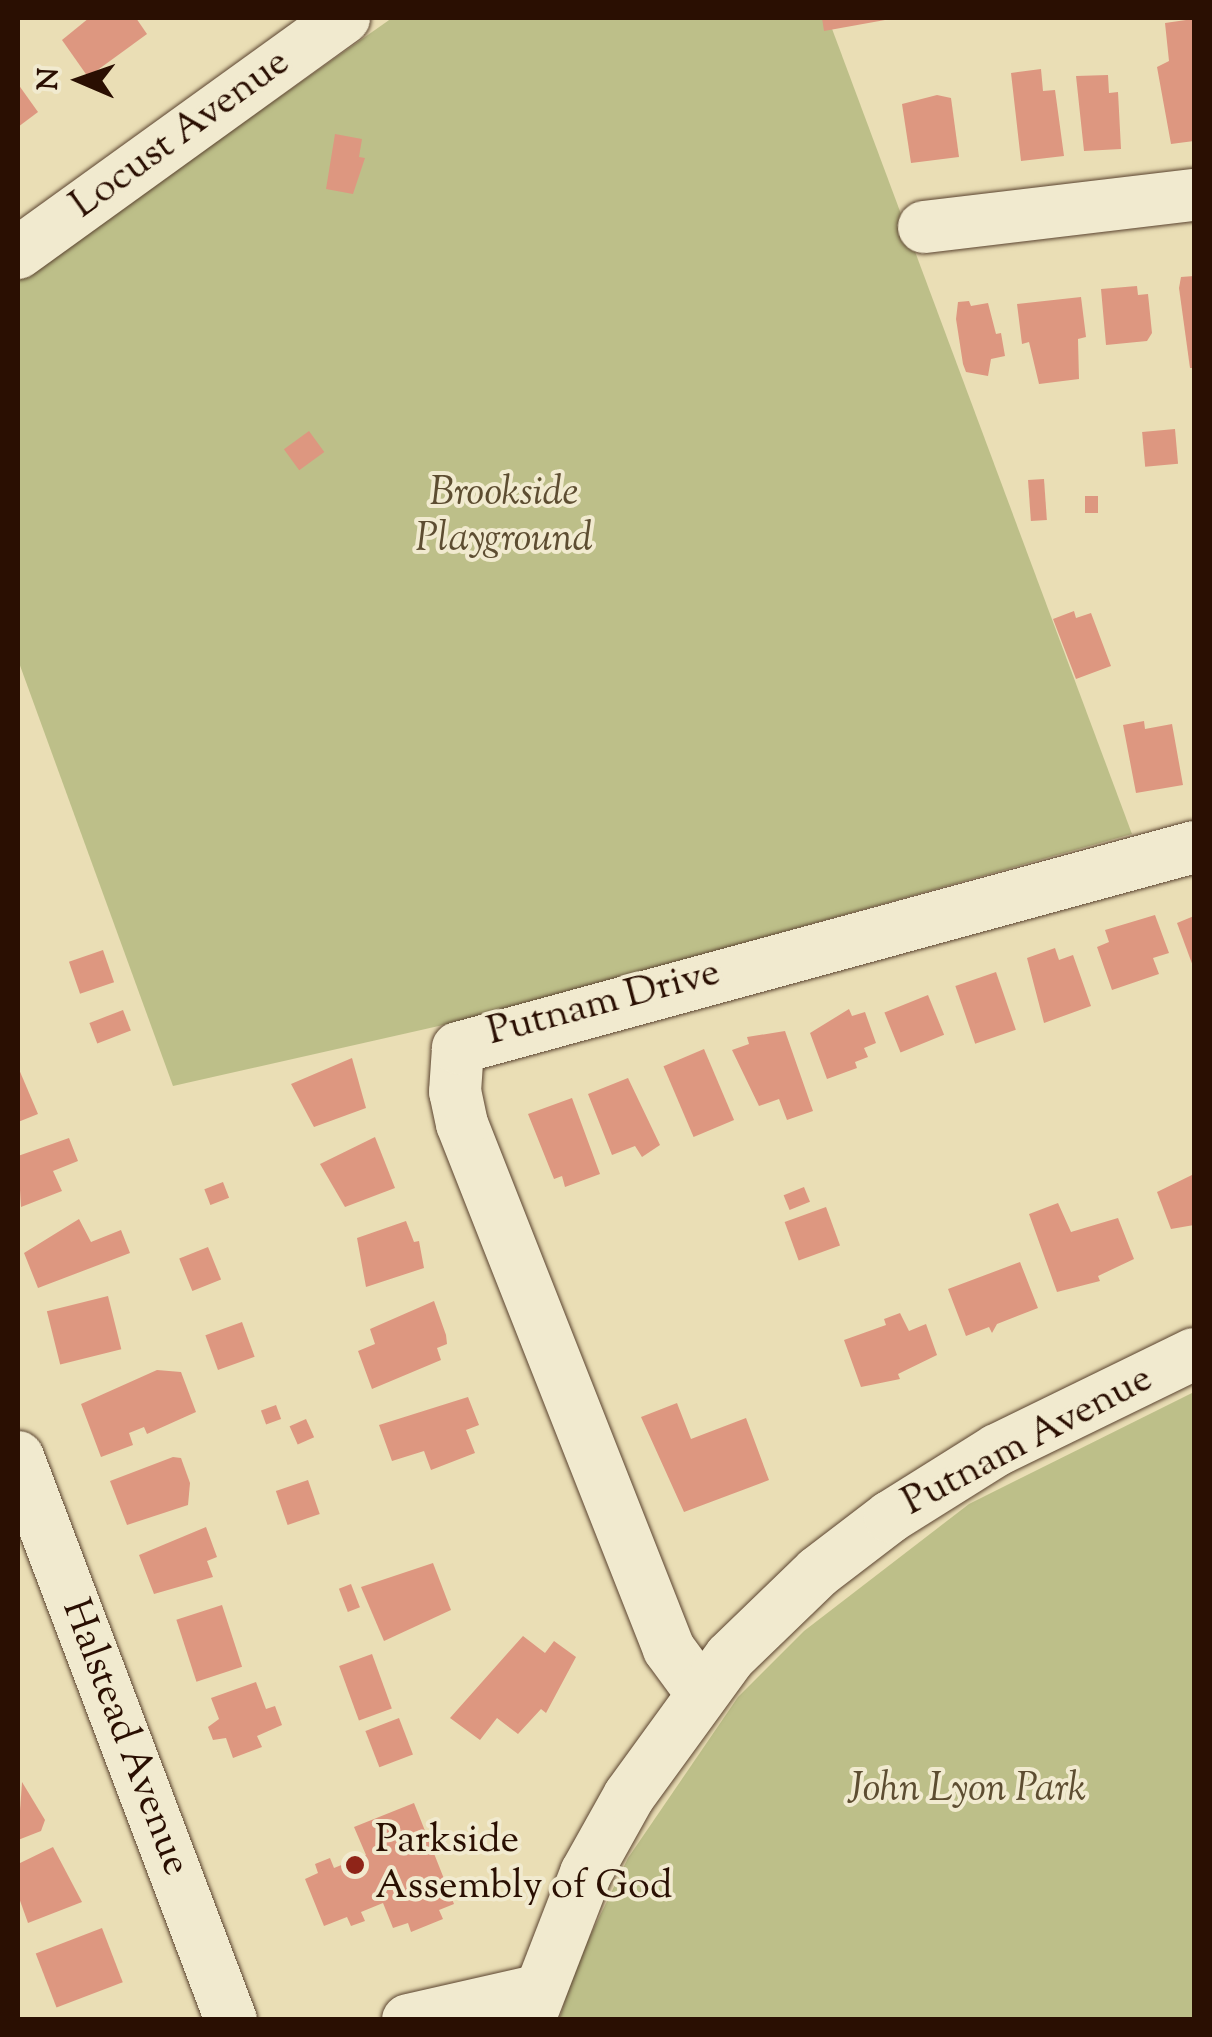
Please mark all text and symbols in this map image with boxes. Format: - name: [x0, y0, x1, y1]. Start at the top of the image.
- north arrow: [30, 30, 130, 130]
- street label: Locust Avenue: [62, 40, 300, 230]
- text: N: [30, 67, 70, 91]
- park label: Brookside Playground: [416, 471, 592, 565]
- street label: Putnam Drive: [483, 950, 725, 1058]
- street label: Putnam Avenue: [895, 1356, 1161, 1528]
- street label: Halstead Avenue: [49, 1593, 199, 1883]
- park label: John Lyon Park: [848, 1767, 1086, 1815]
- place label: Parkside Assembly of God: [375, 1818, 673, 1912]
- marker: Parkside Assembly of God: [344, 1854, 366, 1876]

